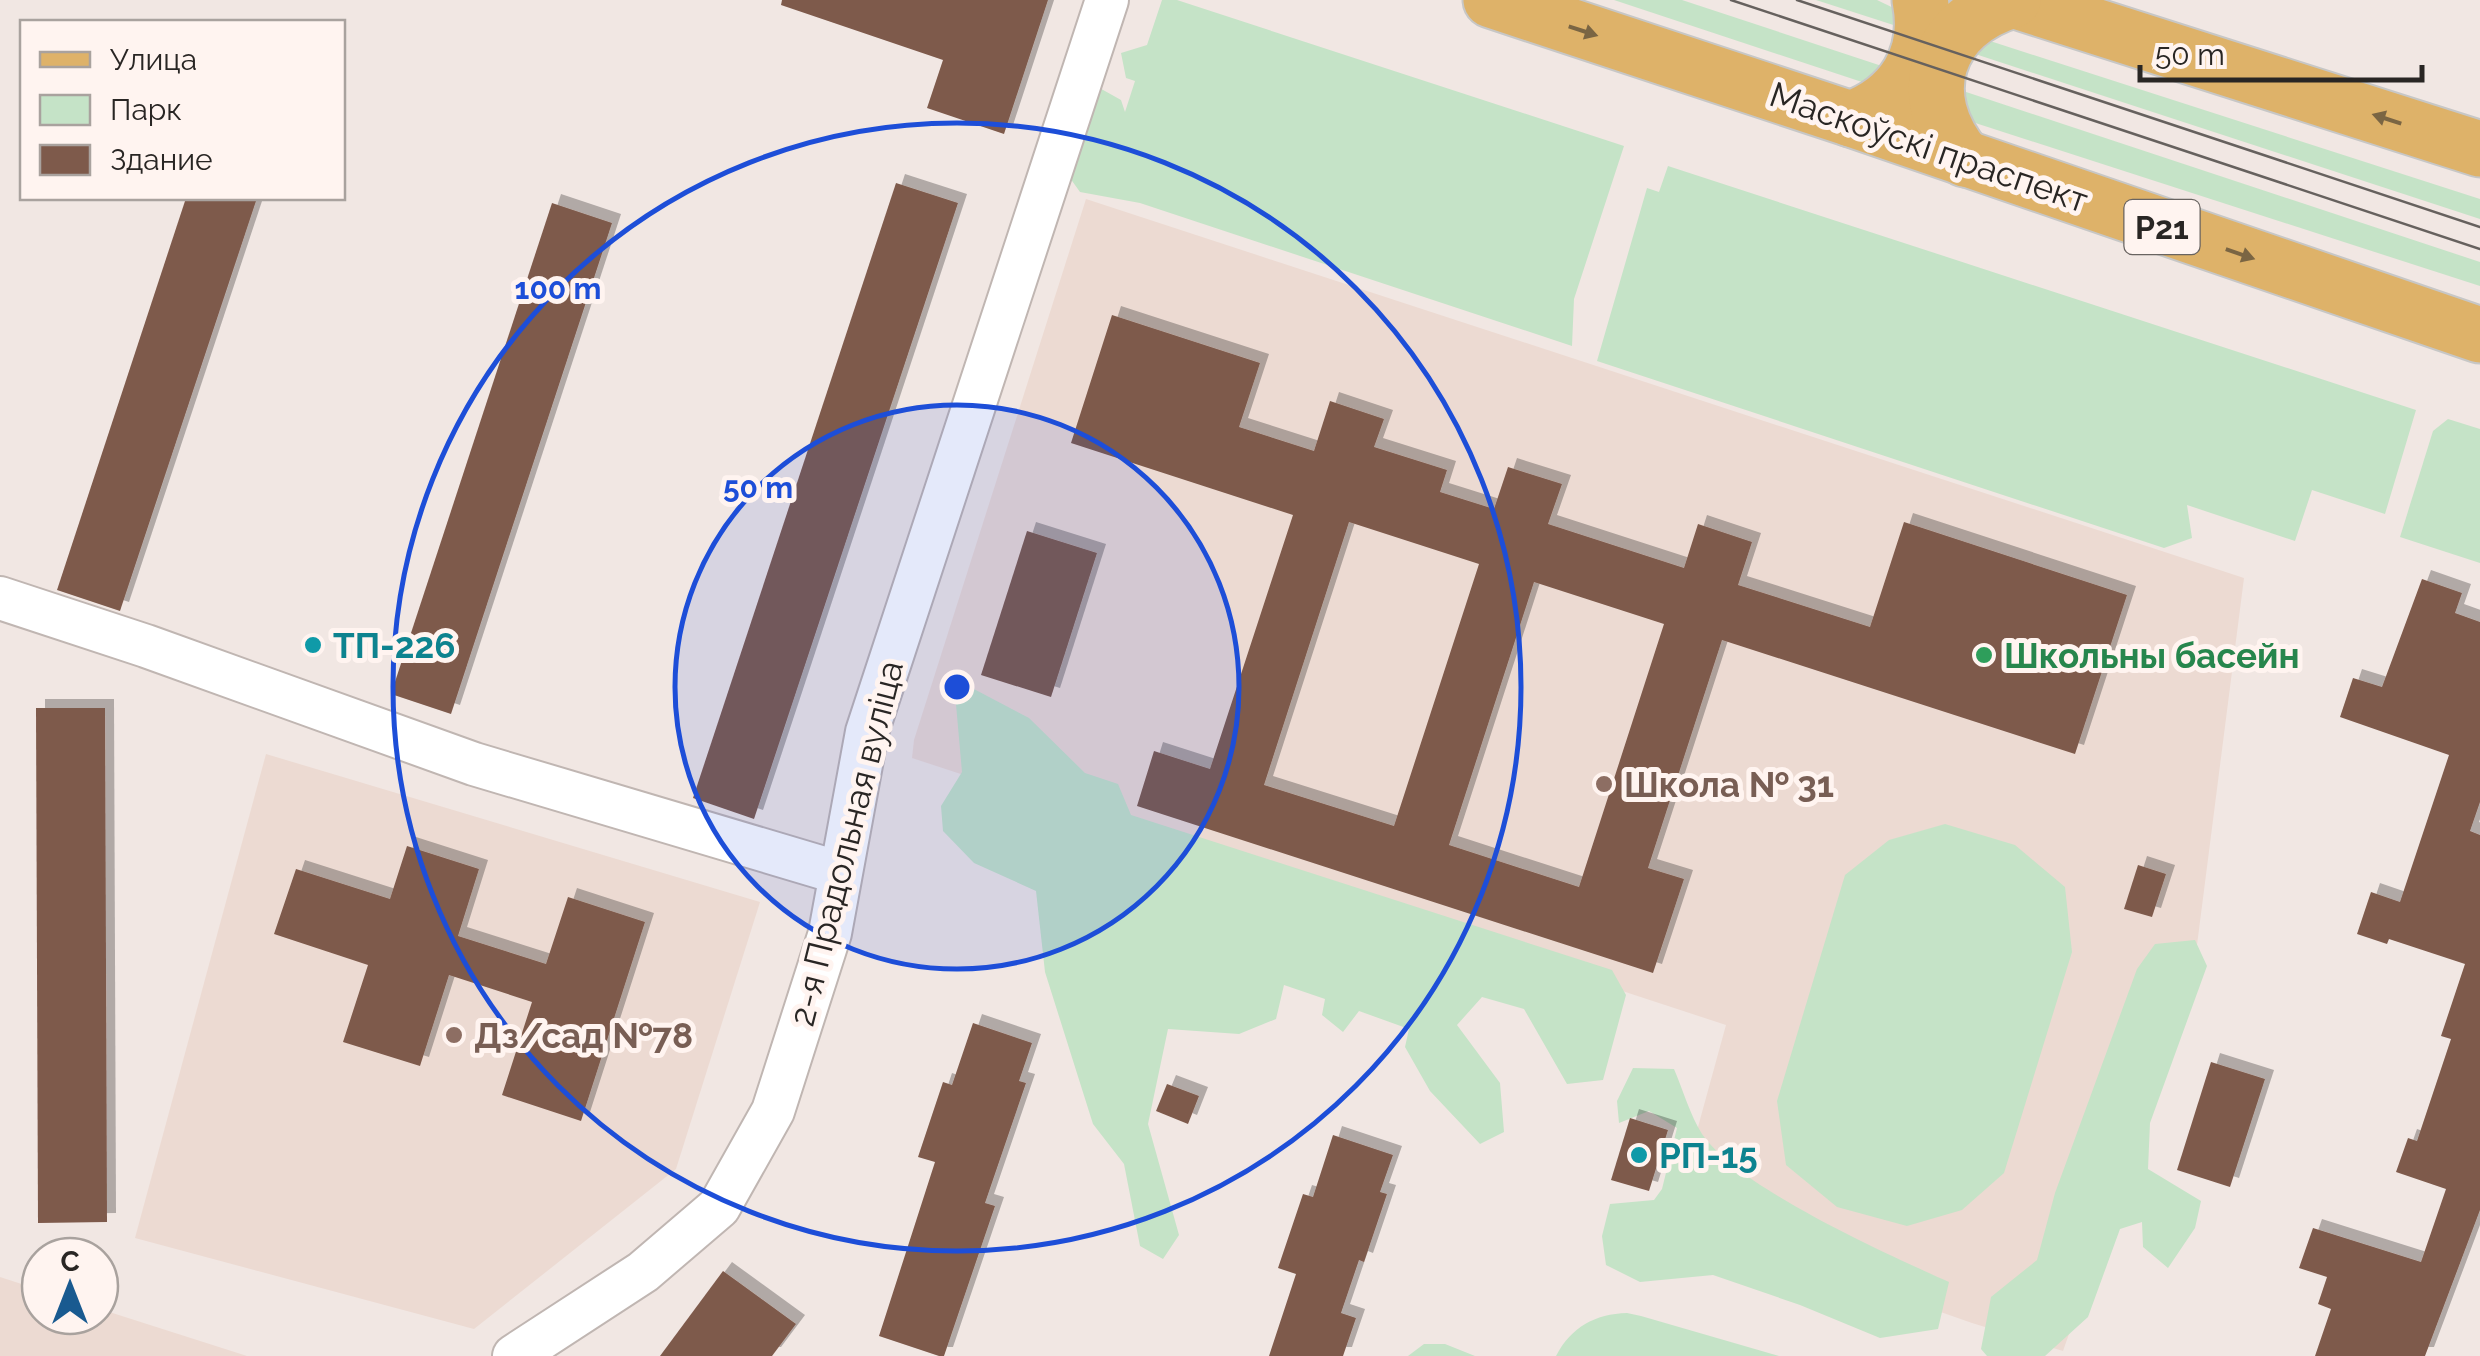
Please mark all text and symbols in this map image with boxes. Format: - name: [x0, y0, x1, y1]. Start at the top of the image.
- legend: [20, 20, 345, 200]
- scale bar: [2140, 20, 2422, 82]
- one-way arrow: [1569, 24, 1599, 39]
- text: 50 m: [2155, 37, 2225, 72]
- text: Улица: [110, 42, 197, 77]
- street label: Маскоўскі праспект: [1765, 73, 2094, 221]
- text: Парк: [110, 92, 182, 127]
- one-way arrow: [2372, 111, 2402, 126]
- text: Здание: [110, 142, 213, 177]
- road number: Р21: [2124, 200, 2200, 254]
- one-way arrow: [2226, 247, 2256, 262]
- text: 100 m: [515, 271, 601, 306]
- text: 50 m: [723, 470, 793, 505]
- place label: ТП-226: [333, 625, 455, 666]
- marker: ТП-226: [302, 634, 324, 656]
- place label: Школьны басейн: [2004, 635, 2300, 676]
- marker: Школьны басейн: [1973, 644, 1995, 666]
- street label: 2-я Прадольная вуліца: [781, 656, 911, 1030]
- centre of rings: [939, 669, 975, 705]
- place label: Школа № 31: [1624, 764, 1834, 805]
- marker: Школа № 31: [1593, 773, 1615, 795]
- place label: Дз/сад №78: [474, 1015, 693, 1056]
- marker: Дз/сад №78: [443, 1024, 465, 1046]
- place label: РП-15: [1659, 1135, 1758, 1176]
- marker: РП-15: [1628, 1144, 1650, 1166]
- north arrow: [20, 1236, 120, 1336]
- text: С: [60, 1245, 80, 1278]

